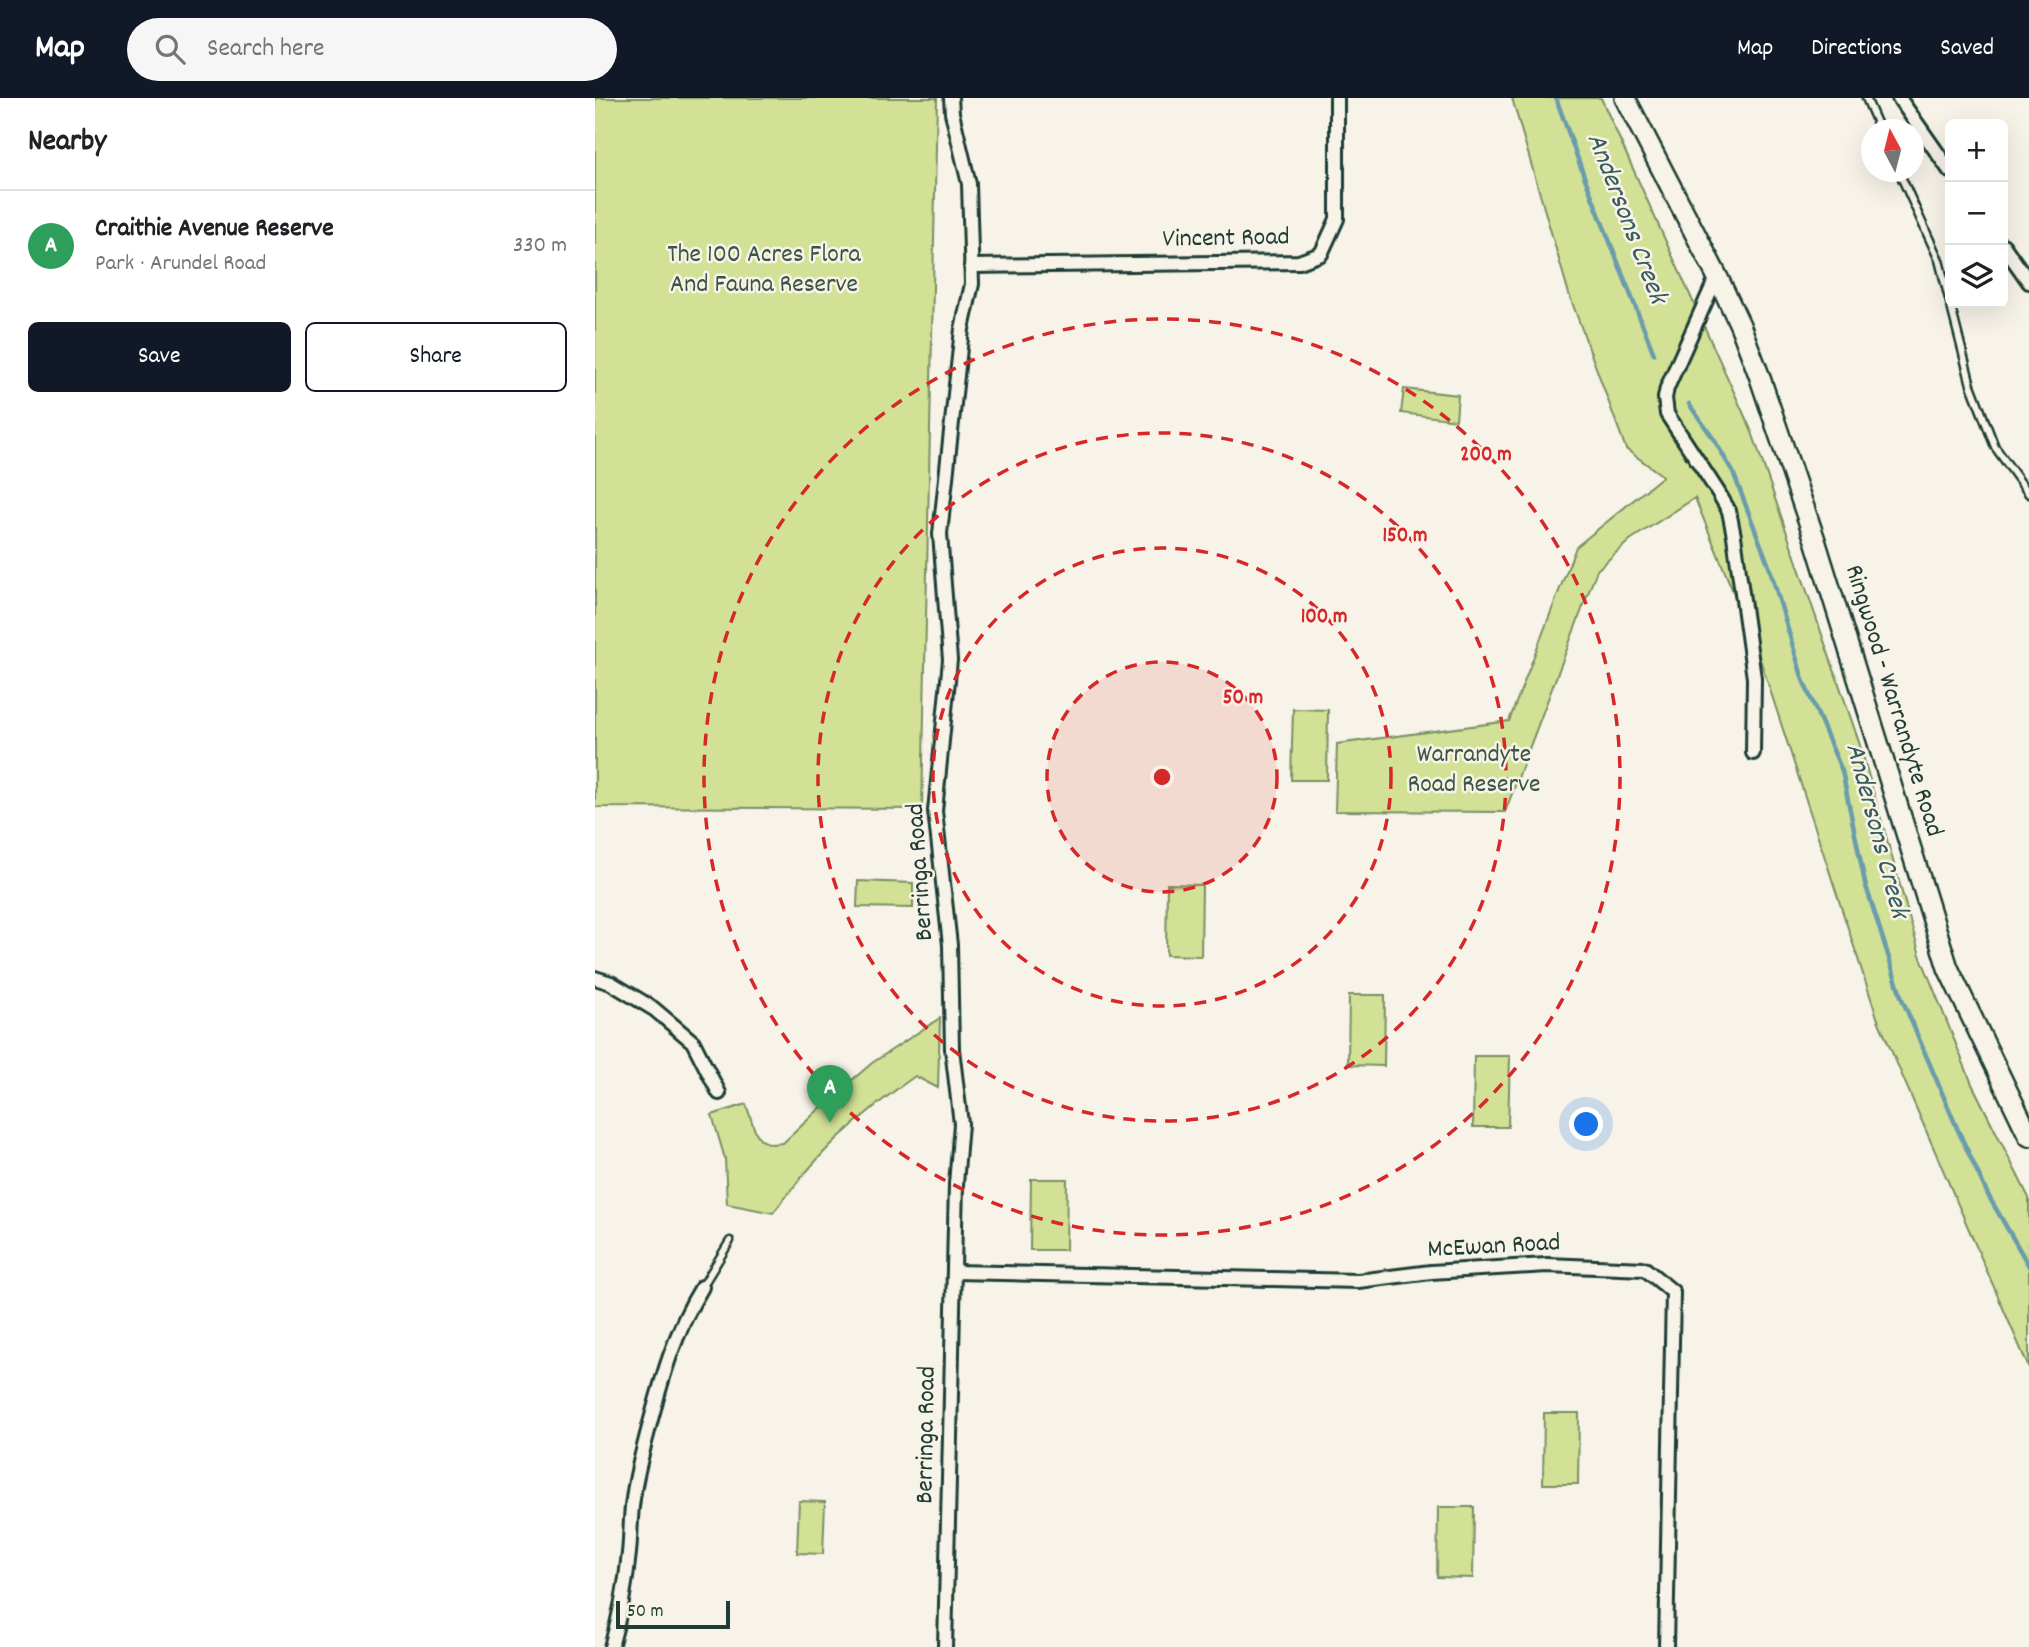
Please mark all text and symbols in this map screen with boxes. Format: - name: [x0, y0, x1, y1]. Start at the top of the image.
- search box: [127, 18, 617, 81]
- text: Map: [35, 26, 85, 73]
- icon: search: [151, 30, 189, 68]
- text: Search here: [207, 31, 325, 68]
- text: Map: [1737, 32, 1773, 66]
- text: Directions: [1811, 32, 1902, 66]
- text: Saved: [1940, 32, 1994, 66]
- north arrow: [1861, 119, 1924, 182]
- map controls: [1945, 119, 2008, 308]
- button: +: [1945, 119, 2008, 182]
- text: Nearby: [28, 122, 106, 165]
- water label: Andersons Creek: [1574, 128, 1677, 312]
- button: −: [1945, 182, 2008, 245]
- text: Craithie Avenue Reserve: [95, 211, 334, 248]
- street label: Vincent Road: [1162, 219, 1290, 259]
- text: A: [45, 230, 57, 263]
- text: 330 m: [513, 230, 567, 263]
- park label: The 100 Acres Flora And Fauna Reserve: [667, 237, 862, 304]
- button: layers: [1945, 245, 2008, 308]
- text: Park · Arundel Road: [95, 248, 266, 281]
- button: Save: [28, 322, 291, 392]
- button: Share: [305, 322, 567, 392]
- text: 200 m: [1460, 441, 1512, 471]
- text: 150 m: [1382, 522, 1428, 552]
- street label: Ringwood - Warrandyte Road: [1834, 560, 1952, 842]
- text: 100 m: [1301, 603, 1347, 633]
- text: 50 m: [1223, 684, 1263, 714]
- park label: Warrandyte Road Reserve: [1408, 737, 1541, 804]
- water label: Andersons Creek: [1832, 739, 1918, 925]
- centre of rings: [1150, 765, 1174, 789]
- street label: Berringa Road: [898, 802, 944, 942]
- pin: A: [807, 1065, 853, 1123]
- your location: [1569, 1107, 1603, 1141]
- street label: McEwan Road: [1427, 1225, 1561, 1269]
- street label: Berringa Road: [907, 1366, 947, 1504]
- scale bar: [616, 1598, 730, 1630]
- text: 50 m: [627, 1599, 664, 1626]

